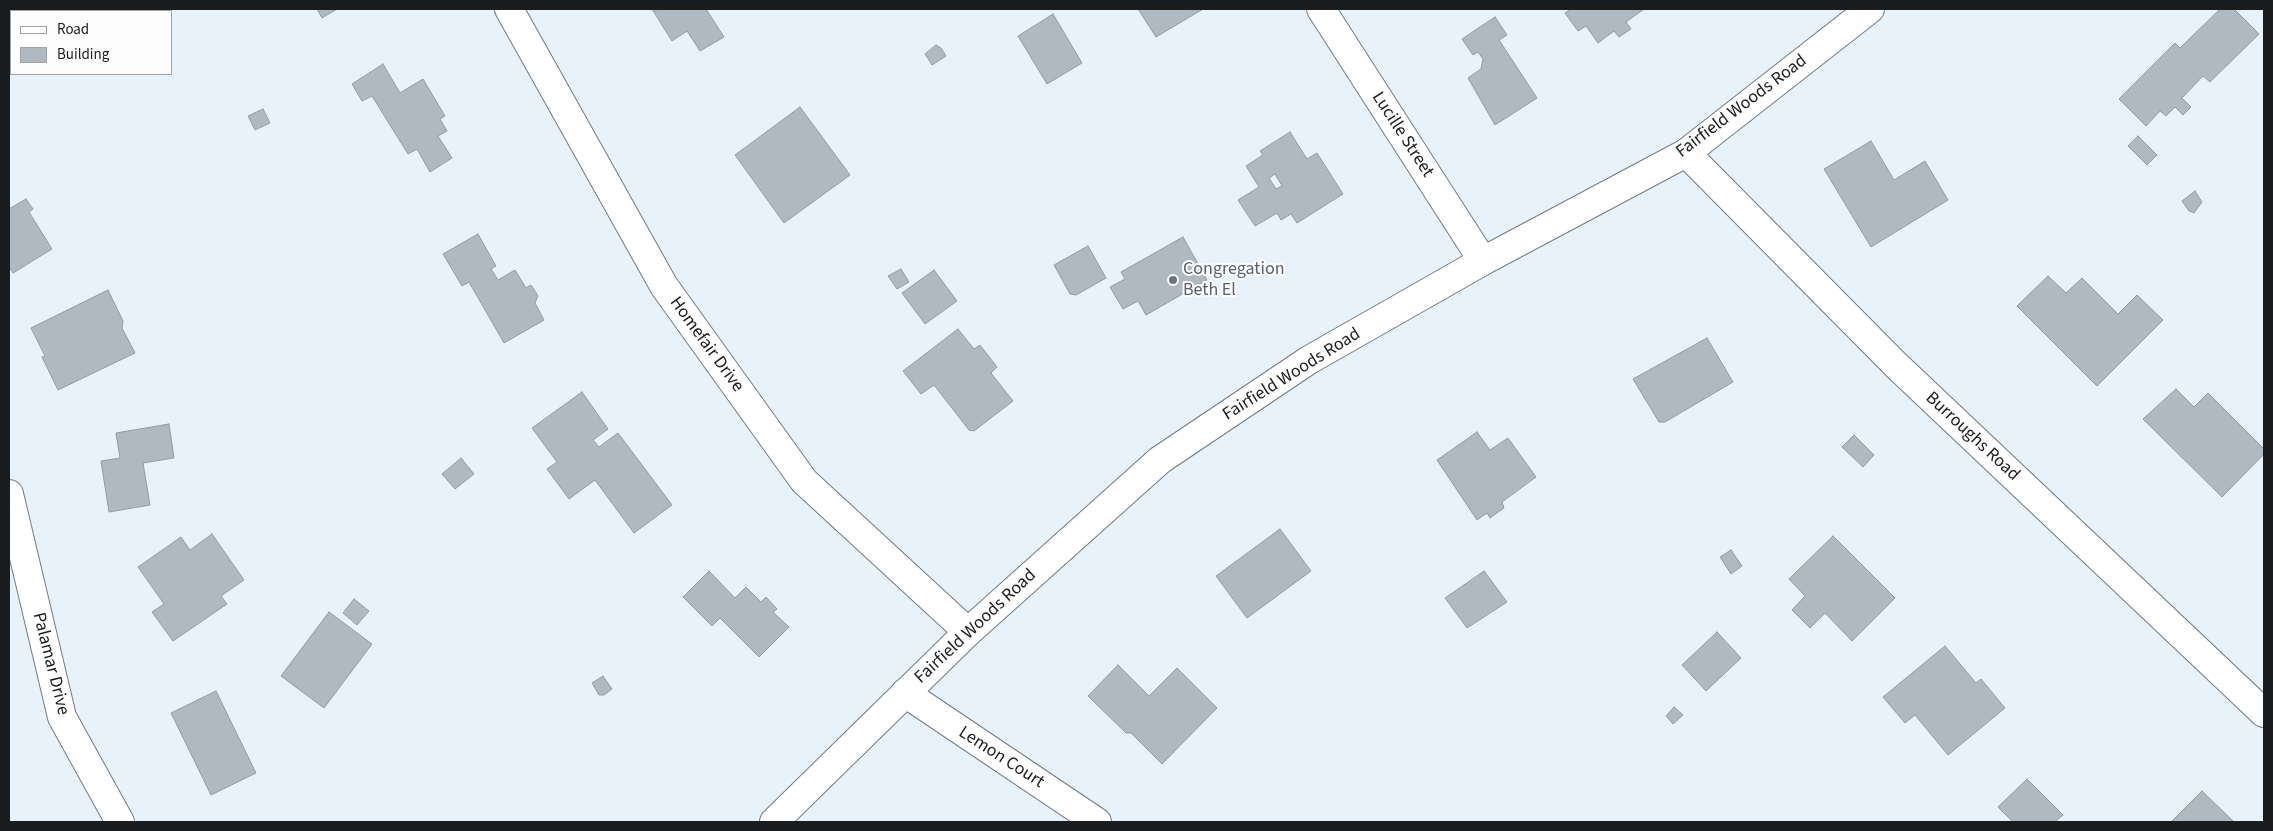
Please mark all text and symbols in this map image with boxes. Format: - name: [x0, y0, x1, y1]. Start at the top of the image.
- legend: [10, 10, 172, 75]
- text: Road: [57, 19, 89, 40]
- text: Building: [57, 44, 109, 65]
- street label: Fairfield Woods Road: [1672, 51, 1812, 163]
- street label: Lucille Street: [1366, 88, 1438, 182]
- place label: Congregation Beth El: [1183, 259, 1284, 302]
- marker: Congregation Beth El: [1167, 274, 1179, 286]
- street label: Homefair Drive: [664, 293, 748, 397]
- street label: Fairfield Woods Road: [1219, 324, 1365, 426]
- street label: Burroughs Road: [1920, 388, 2024, 486]
- street label: Fairfield Woods Road: [911, 565, 1041, 689]
- street label: Palamar Drive: [27, 610, 73, 718]
- street label: Lemon Court: [954, 722, 1048, 794]

